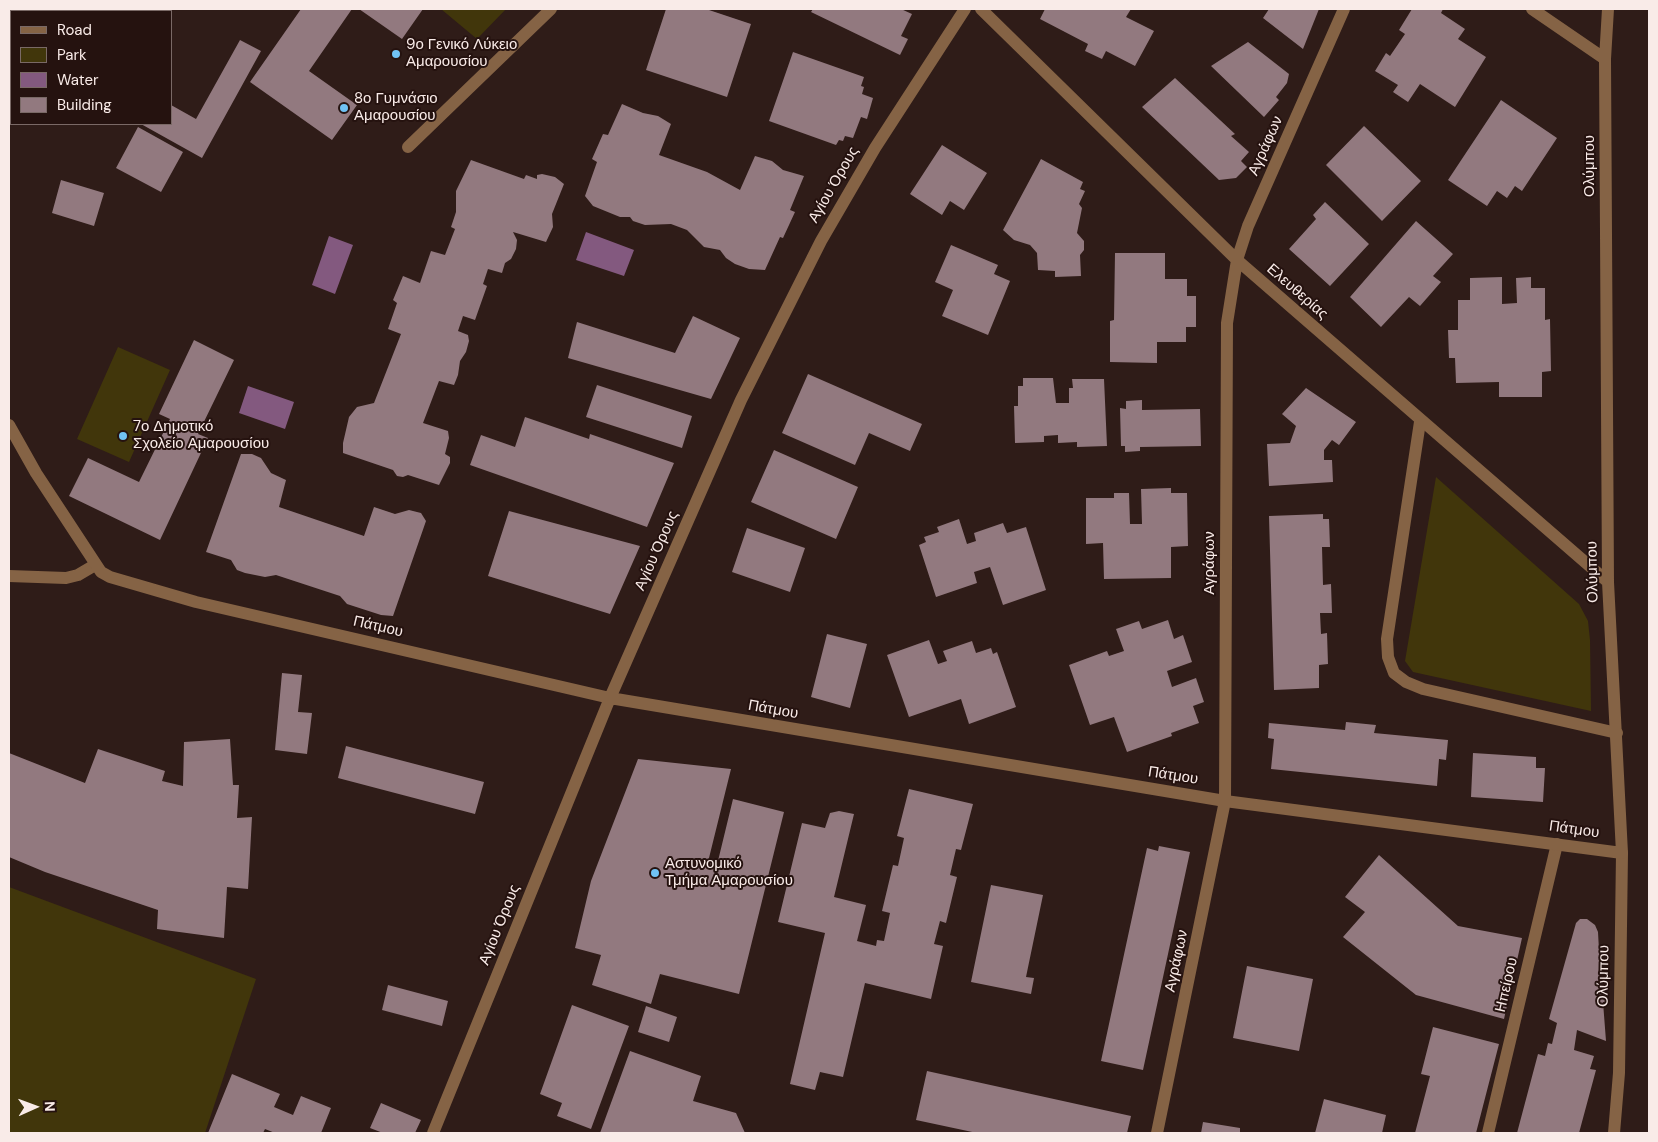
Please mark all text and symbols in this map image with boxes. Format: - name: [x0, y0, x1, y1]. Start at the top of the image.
- legend: [10, 10, 172, 125]
- text: Road: [57, 20, 92, 40]
- place label: 9ο Γενικό Λύκειο Αμαρουσίου: [406, 36, 517, 71]
- text: Park: [57, 45, 87, 65]
- marker: 9ο Γενικό Λύκειο Αμαρουσίου: [390, 48, 402, 60]
- text: Water: [57, 70, 98, 90]
- place label: 8ο Γυμνάσιο Αμαρουσίου: [354, 90, 438, 125]
- text: Building: [57, 95, 112, 115]
- marker: 8ο Γυμνάσιο Αμαρουσίου: [338, 102, 350, 114]
- street label: Αγράφων: [1245, 113, 1287, 179]
- street label: Ολύμπου: [1581, 135, 1599, 197]
- street label: Αγίου Όρους: [805, 144, 863, 226]
- street label: Ελευθερίας: [1263, 261, 1331, 323]
- place label: 7ο Δημοτικό Σχολείο Αμαρουσίου: [133, 418, 269, 453]
- marker: 7ο Δημοτικό Σχολείο Αμαρουσίου: [117, 430, 129, 442]
- street label: Αγίου Όρους: [631, 509, 683, 593]
- street label: Αγράφων: [1201, 531, 1219, 595]
- street label: Ολύμπου: [1583, 541, 1603, 603]
- street label: Πάτμου: [351, 613, 405, 641]
- street label: Πάτμου: [747, 697, 799, 723]
- street label: Πάτμου: [1147, 763, 1199, 789]
- street label: Πάτμου: [1548, 818, 1600, 842]
- place label: Αστυνομικό Τμήμα Αμαρουσίου: [665, 855, 793, 890]
- marker: Αστυνομικό Τμήμα Αμαρουσίου: [649, 867, 661, 879]
- street label: Αγίου Όρους: [476, 882, 524, 968]
- street label: Αγράφων: [1162, 928, 1192, 994]
- street label: Ολύμπου: [1594, 945, 1614, 1007]
- street label: Ηπείρου: [1492, 956, 1522, 1014]
- north arrow: [10, 1082, 60, 1132]
- text: N: [41, 1101, 59, 1112]

